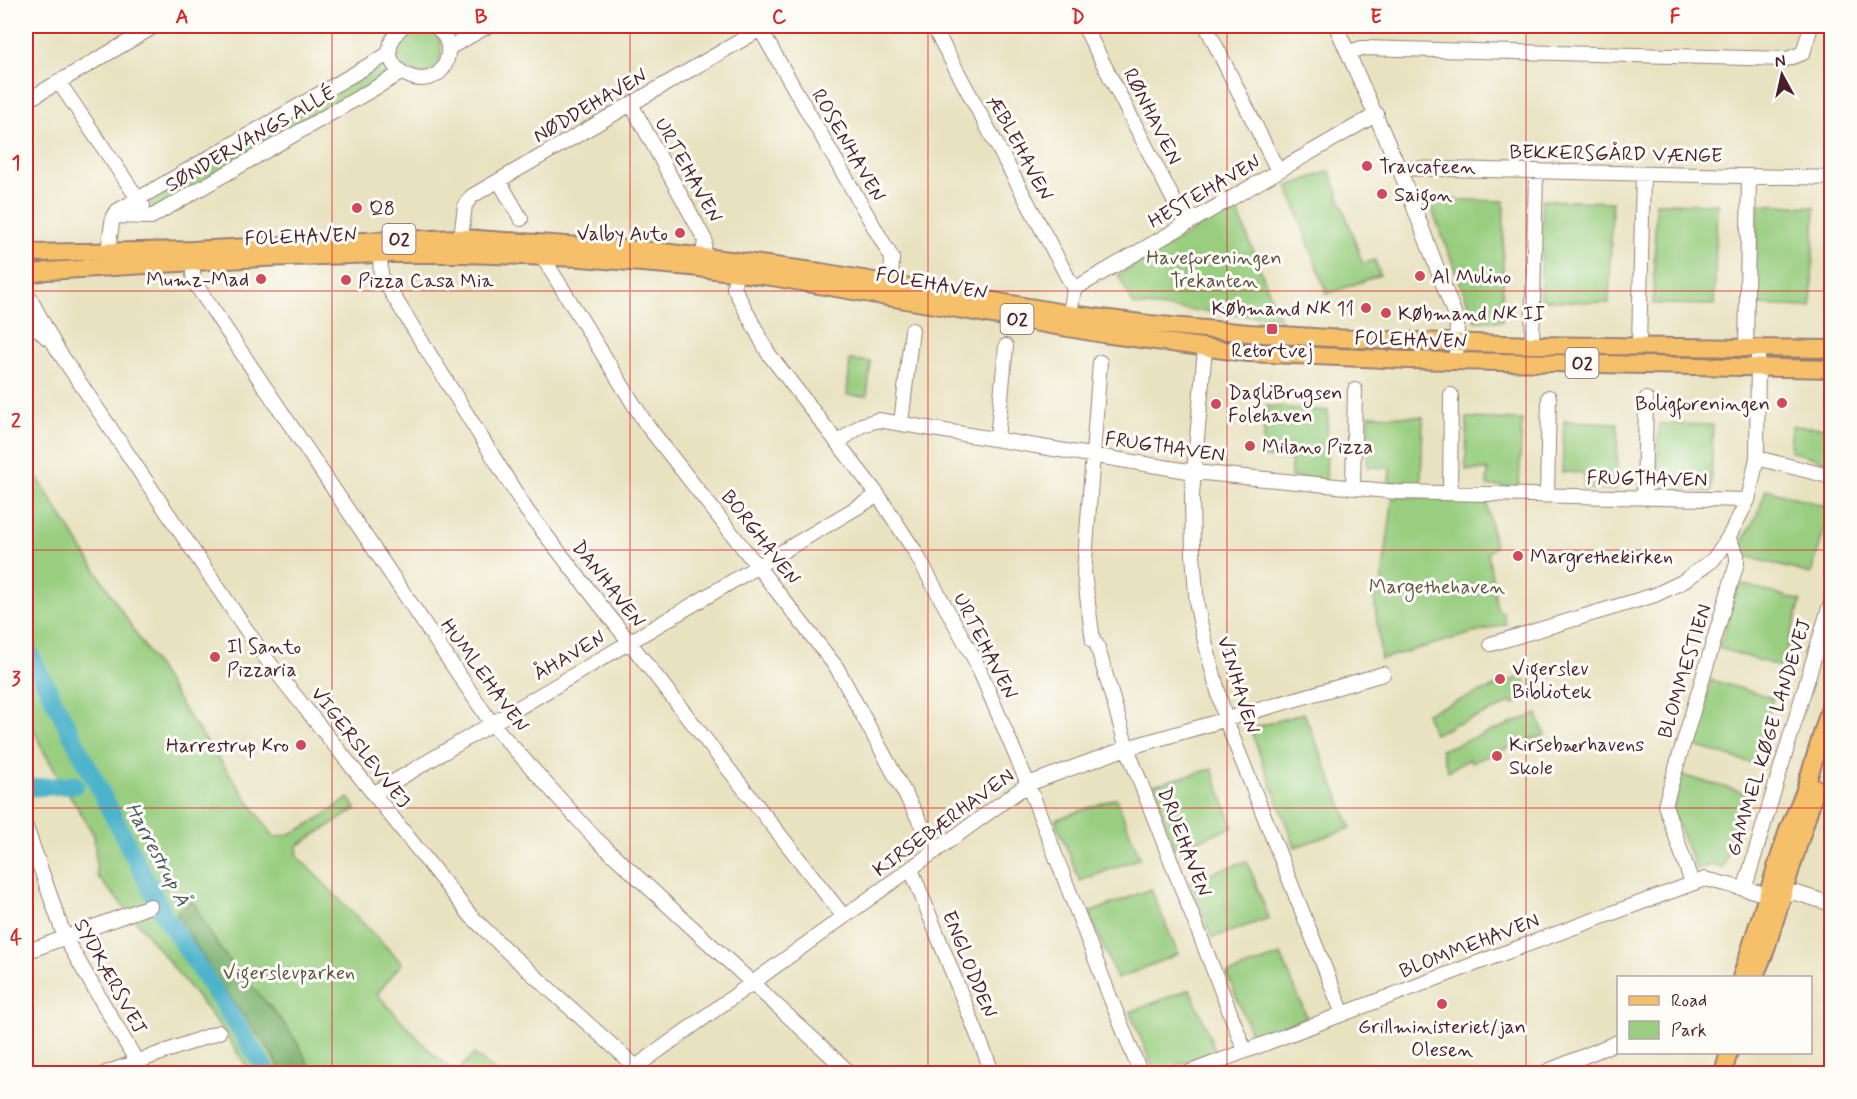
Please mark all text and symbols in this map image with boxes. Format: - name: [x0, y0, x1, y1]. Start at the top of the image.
- text: A: [175, 4, 189, 31]
- text: B: [475, 4, 488, 31]
- text: C: [772, 4, 787, 31]
- text: D: [1071, 4, 1085, 31]
- text: E: [1370, 4, 1382, 31]
- text: F: [1670, 4, 1681, 31]
- north arrow: [1752, 45, 1812, 105]
- text: N: [1773, 50, 1787, 73]
- street label: NØDDEHAVEN: [529, 63, 653, 150]
- street label: RØNHAVEN: [1116, 64, 1188, 170]
- street label: SØNDERVANGS ALLÉ: [161, 79, 341, 199]
- street label: ROSENHAVEN: [804, 84, 891, 207]
- street label: ÆBLEHAVEN: [981, 91, 1059, 206]
- street label: URTEHAVEN: [648, 113, 728, 228]
- street label: BEKKERSGÅRD VÆNGE: [1509, 139, 1723, 170]
- street label: HESTEHAVEN: [1144, 149, 1266, 235]
- text: 1: [12, 150, 20, 177]
- place label: Travcafeen: [1379, 154, 1476, 181]
- marker: Travcafeen: [1360, 159, 1374, 173]
- place label: Saigon: [1394, 182, 1453, 211]
- marker: Saigon: [1375, 187, 1389, 201]
- place label: Q8: [369, 196, 395, 223]
- marker: Q8: [350, 201, 364, 215]
- place label: Valby Auto: [577, 221, 668, 248]
- street label: FOLEHAVEN: [244, 222, 358, 253]
- road number: O2: [382, 224, 416, 254]
- marker: Valby Auto: [673, 226, 687, 240]
- park label: Haveforeningen Trekanten: [1146, 245, 1282, 295]
- street label: FOLEHAVEN: [874, 261, 990, 308]
- place label: Al Mulino: [1432, 264, 1511, 291]
- place label: Mumz-Mad: [146, 267, 249, 294]
- place label: Pizza Casa Mia: [358, 268, 494, 295]
- marker: Al Mulino: [1413, 269, 1427, 283]
- marker: Mumz-Mad: [254, 272, 268, 286]
- marker: Pizza Casa Mia: [339, 273, 353, 287]
- place label: Købmand NK 11: [1211, 296, 1354, 323]
- marker: Købmand NK 11: [1359, 301, 1373, 315]
- place label: Købmand NK II: [1398, 301, 1546, 328]
- road number: O2: [1000, 304, 1034, 334]
- marker: Købmand NK II: [1379, 306, 1393, 320]
- marker: Retortvej: [1265, 322, 1279, 336]
- street label: FOLEHAVEN: [1354, 325, 1468, 356]
- place label: Retortvej: [1231, 338, 1313, 365]
- road number: O2: [1566, 348, 1598, 378]
- place label: DagliBrugsen Folehaven: [1228, 380, 1342, 430]
- place label: Boligforeningen: [1635, 391, 1770, 420]
- marker: Boligforeningen: [1775, 396, 1789, 410]
- marker: DagliBrugsen Folehaven: [1209, 397, 1223, 411]
- text: 2: [11, 408, 21, 435]
- street label: FRUGTHAVEN: [1103, 426, 1227, 469]
- place label: Milano Pizza: [1262, 434, 1373, 461]
- marker: Milano Pizza: [1243, 439, 1257, 453]
- street label: FRUGTHAVEN: [1586, 465, 1708, 494]
- street label: BORGHAVEN: [714, 485, 806, 591]
- street label: DANHAVEN: [565, 535, 651, 634]
- place label: Margrethekirken: [1530, 544, 1673, 572]
- marker: Margrethekirken: [1511, 549, 1525, 563]
- park label: Margethehaven: [1369, 574, 1505, 602]
- street label: URTEHAVEN: [946, 588, 1023, 705]
- street label: BLOMMESTIEN: [1652, 601, 1719, 742]
- street label: HUMLEHAVEN: [433, 614, 534, 738]
- street label: GAMMEL KØGE LANDEVEJ: [1720, 615, 1818, 860]
- street label: ÅHAVEN: [529, 625, 611, 688]
- street label: VINHAVEN: [1210, 633, 1265, 738]
- place label: Il Santo Pizzaria: [227, 634, 301, 684]
- marker: Il Santo Pizzaria: [208, 650, 222, 664]
- place label: Vigerslev Bibliotek: [1512, 656, 1592, 706]
- text: 3: [11, 666, 21, 693]
- marker: Vigerslev Bibliotek: [1493, 672, 1507, 686]
- street label: VIGERSLEVVEJ: [304, 682, 416, 814]
- place label: Kirsebærhavens Skole: [1509, 732, 1644, 782]
- place label: Harrestrup Kro: [166, 733, 289, 760]
- marker: Harrestrup Kro: [294, 738, 308, 752]
- marker: Kirsebærhavens Skole: [1490, 749, 1504, 763]
- street label: KIRSEBÆRHAVEN: [868, 763, 1020, 884]
- street label: DRUEHAVEN: [1150, 784, 1217, 901]
- water label: Harrestrup Å: [118, 798, 196, 912]
- street label: ENGLODDEN: [935, 907, 1002, 1022]
- street label: BLOMMEHAVEN: [1396, 907, 1543, 986]
- street label: SYDKÆRSVEJ: [67, 914, 153, 1039]
- text: 4: [10, 925, 22, 952]
- park label: Vigerslevparken: [223, 960, 355, 989]
- legend: [1617, 976, 1812, 1054]
- text: Road: [1671, 989, 1707, 1013]
- marker: Grillministeriet/jan Olesen: [1435, 997, 1449, 1011]
- place label: Grillministeriet/jan Olesen: [1358, 1014, 1526, 1064]
- text: Park: [1671, 1019, 1707, 1043]

